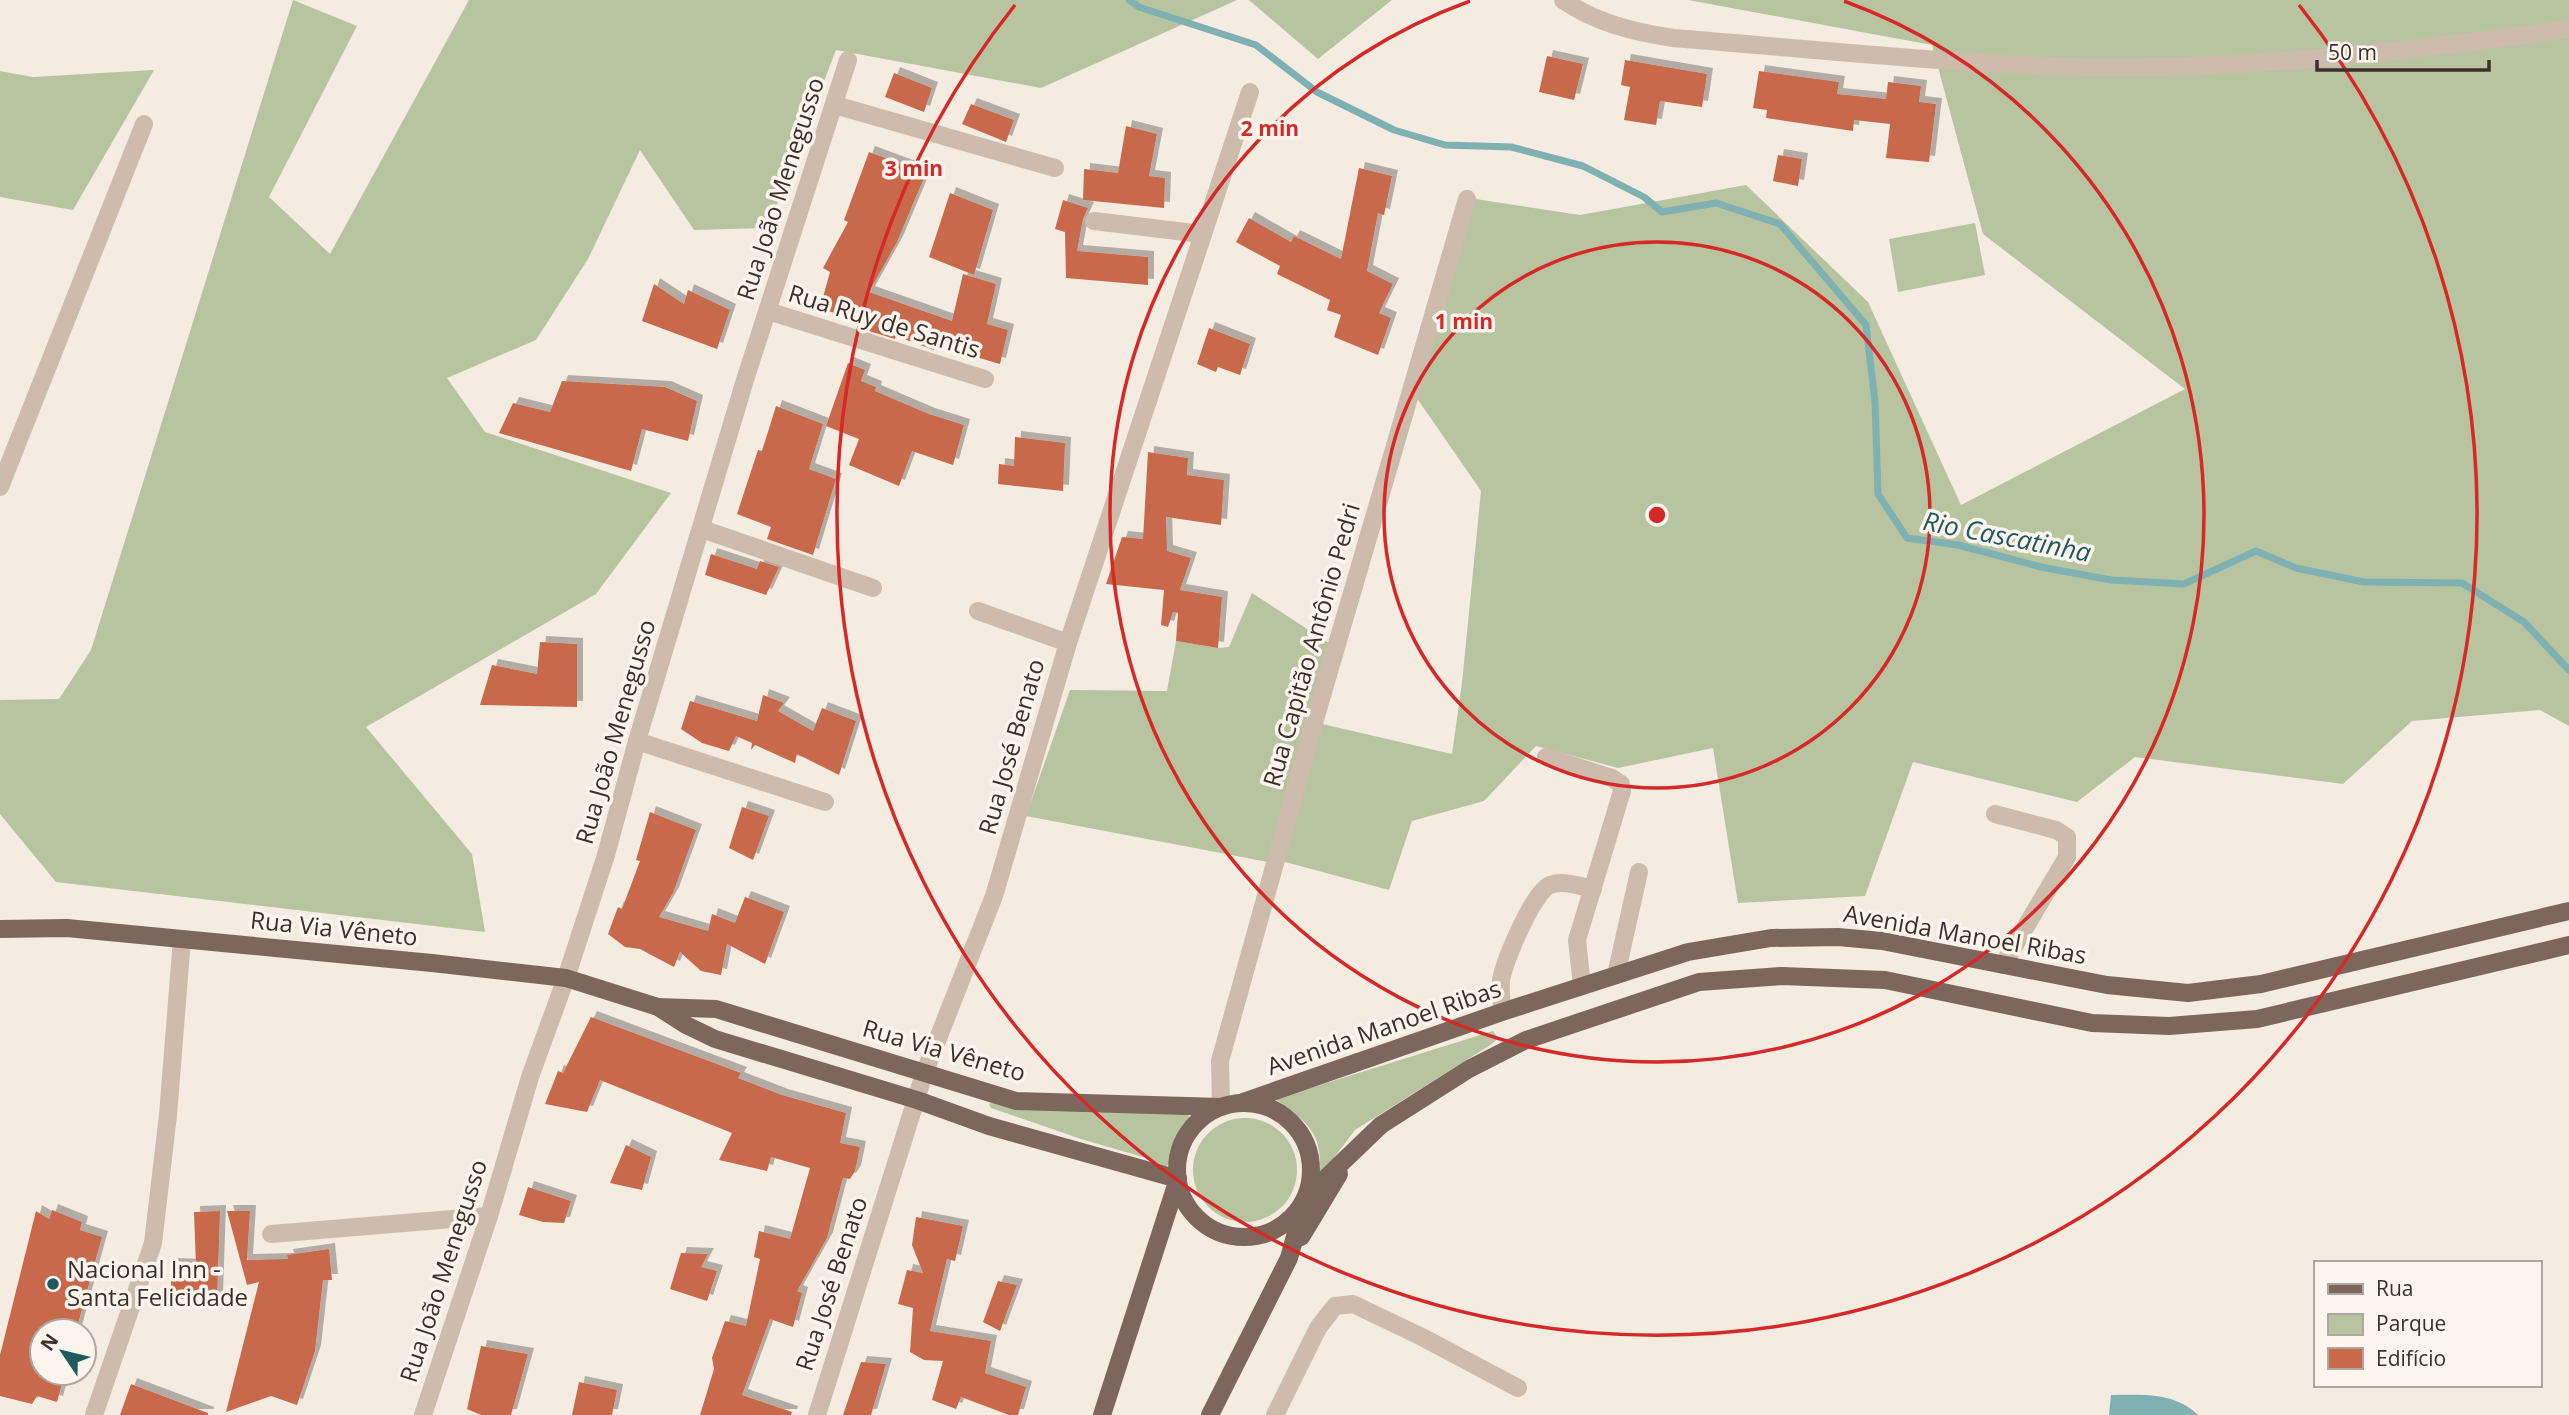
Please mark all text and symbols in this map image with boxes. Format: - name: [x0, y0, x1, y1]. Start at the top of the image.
- scale bar: [2317, 28, 2488, 72]
- text: 50 m: [2328, 38, 2377, 66]
- street label: Rua João Menegusso: [728, 73, 831, 304]
- text: 2 min: [1241, 114, 1299, 142]
- text: 3 min: [885, 154, 943, 182]
- street label: Rua Ruy de Santis: [785, 276, 984, 365]
- text: 1 min: [1435, 307, 1493, 335]
- street label: Rua Capitão Antônio Pedri: [1254, 499, 1367, 790]
- water label: Rio Cascatinha: [1920, 502, 2095, 570]
- centre of rings: [1645, 503, 1669, 527]
- street label: Rua João Menegusso: [567, 615, 662, 848]
- street label: Rua José Benato: [970, 655, 1051, 838]
- street label: Avenida Manoel Ribas: [1841, 896, 2089, 971]
- street label: Rua Via Vêneto: [249, 902, 419, 953]
- street label: Avenida Manoel Ribas: [1262, 971, 1505, 1082]
- street label: Rua Via Vêneto: [859, 1011, 1030, 1089]
- street label: Rua João Menegusso: [391, 1155, 494, 1386]
- street label: Rua José Benato: [787, 1192, 874, 1375]
- place label: Nacional Inn - Santa Felicidade: [67, 1252, 248, 1313]
- legend: [2314, 1261, 2541, 1387]
- text: Rua: [2376, 1274, 2414, 1302]
- marker: Nacional Inn - Santa Felicidade: [45, 1276, 61, 1292]
- text: Parque: [2376, 1309, 2446, 1337]
- north arrow: [28, 1317, 98, 1387]
- text: N: [34, 1328, 64, 1356]
- text: Edifício: [2376, 1344, 2446, 1372]

